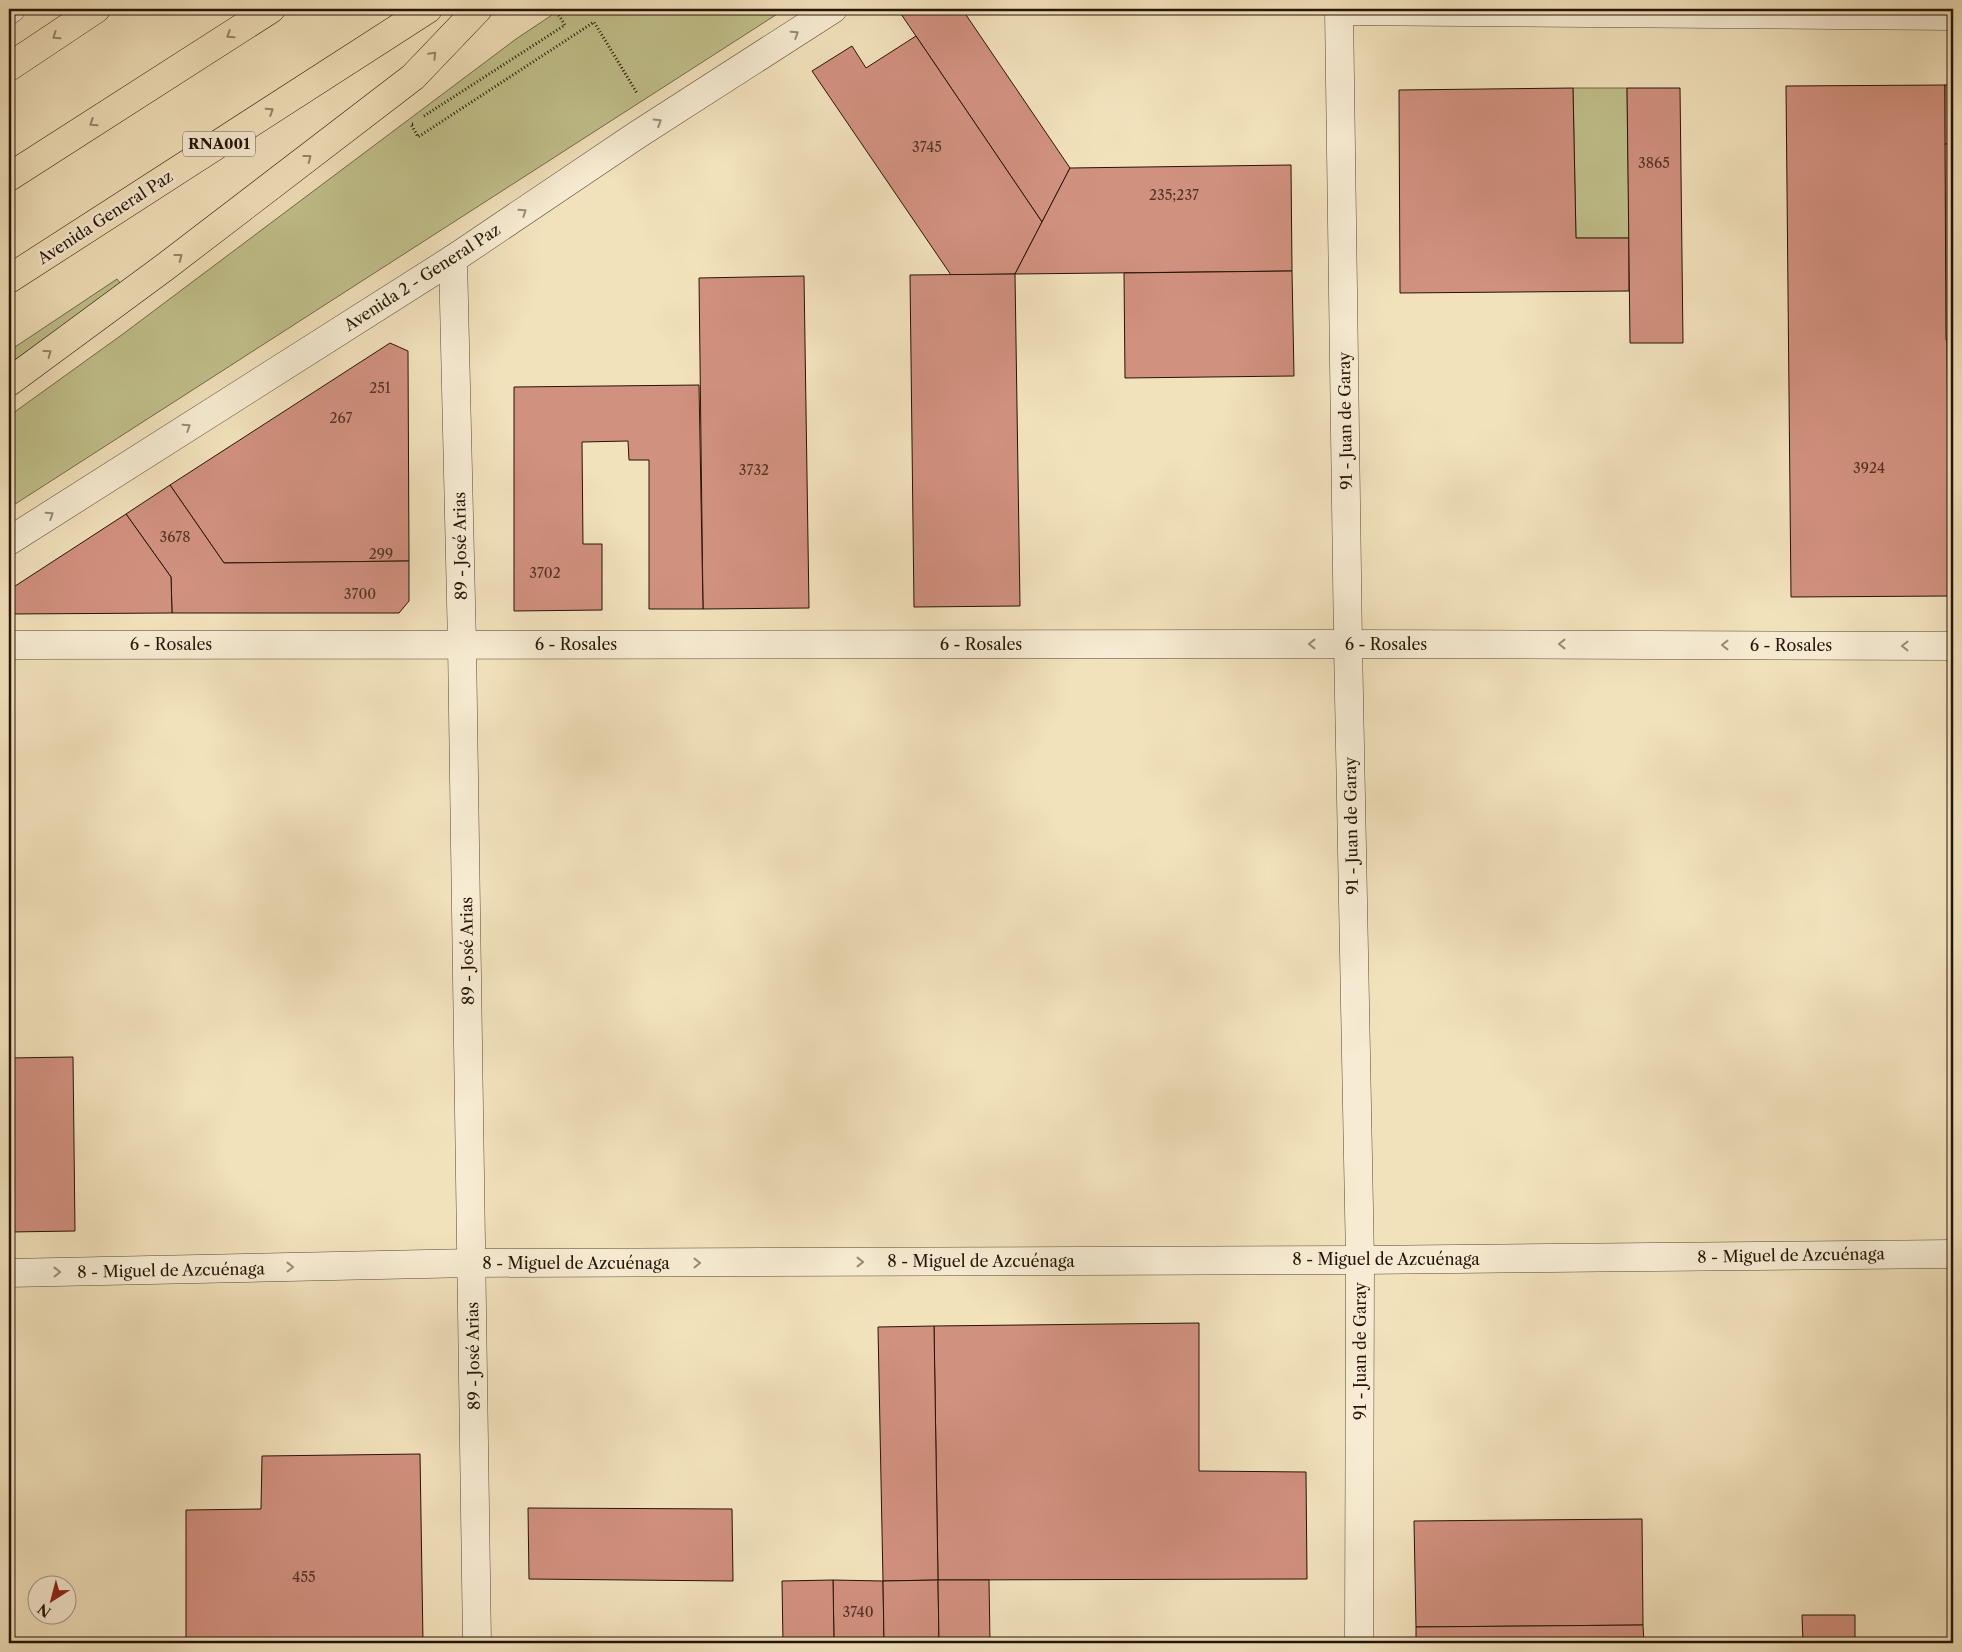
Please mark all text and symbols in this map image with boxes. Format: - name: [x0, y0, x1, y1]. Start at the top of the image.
- one-way arrow: [226, 29, 235, 38]
- one-way arrow: [52, 30, 62, 39]
- one-way arrow: [789, 31, 798, 40]
- one-way arrow: [427, 52, 436, 61]
- one-way arrow: [265, 107, 274, 117]
- one-way arrow: [89, 117, 99, 126]
- one-way arrow: [653, 118, 662, 128]
- road number: RNA001: [183, 132, 255, 156]
- house number: 3745: [912, 138, 942, 156]
- house number: 3865: [1638, 154, 1670, 172]
- one-way arrow: [302, 155, 311, 163]
- street label: Avenida General Paz: [33, 166, 176, 269]
- house number: 235;237: [1149, 186, 1199, 204]
- one-way arrow: [517, 209, 527, 218]
- street label: Avenida 2 - General Paz: [339, 219, 504, 336]
- one-way arrow: [173, 254, 182, 262]
- one-way arrow: [42, 350, 52, 359]
- street label: 91 - Juan de Garay: [1334, 351, 1356, 490]
- house number: 251: [369, 379, 391, 397]
- house number: 267: [330, 409, 353, 427]
- one-way arrow: [181, 424, 190, 433]
- house number: 3924: [1853, 459, 1885, 477]
- house number: 3732: [739, 461, 769, 479]
- street label: 89 - José Arias: [449, 492, 471, 600]
- one-way arrow: [44, 511, 53, 521]
- house number: 3678: [160, 528, 190, 546]
- house number: 299: [369, 545, 393, 563]
- house number: 3702: [529, 564, 561, 582]
- house number: 3700: [344, 585, 376, 603]
- street label: 6 - Rosales: [130, 634, 212, 654]
- street label: 6 - Rosales: [535, 634, 617, 654]
- street label: 6 - Rosales: [940, 634, 1022, 654]
- street label: 6 - Rosales: [1345, 634, 1427, 654]
- street label: 6 - Rosales: [1750, 635, 1832, 655]
- one-way arrow: [1308, 639, 1316, 649]
- one-way arrow: [1558, 639, 1566, 649]
- one-way arrow: [1720, 640, 1728, 650]
- one-way arrow: [1900, 641, 1908, 651]
- street label: 91 - Juan de Garay: [1340, 756, 1362, 895]
- street label: 89 - José Arias: [456, 897, 478, 1005]
- street label: 8 - Miguel de Azcuénaga: [1697, 1243, 1885, 1267]
- street label: 8 - Miguel de Azcuénaga: [1292, 1249, 1480, 1269]
- street label: 8 - Miguel de Azcuénaga: [887, 1251, 1075, 1271]
- street label: 8 - Miguel de Azcuénaga: [482, 1253, 670, 1273]
- one-way arrow: [856, 1257, 864, 1267]
- street label: 8 - Miguel de Azcuénaga: [77, 1258, 265, 1282]
- one-way arrow: [694, 1258, 702, 1268]
- one-way arrow: [286, 1262, 294, 1272]
- one-way arrow: [54, 1267, 62, 1277]
- street label: 91 - Juan de Garay: [1350, 1281, 1370, 1420]
- street label: 89 - José Arias: [462, 1302, 484, 1410]
- house number: 455: [292, 1568, 316, 1586]
- north arrow: [28, 1574, 78, 1624]
- text: N: [34, 1600, 55, 1621]
- house number: 3740: [842, 1603, 874, 1621]

